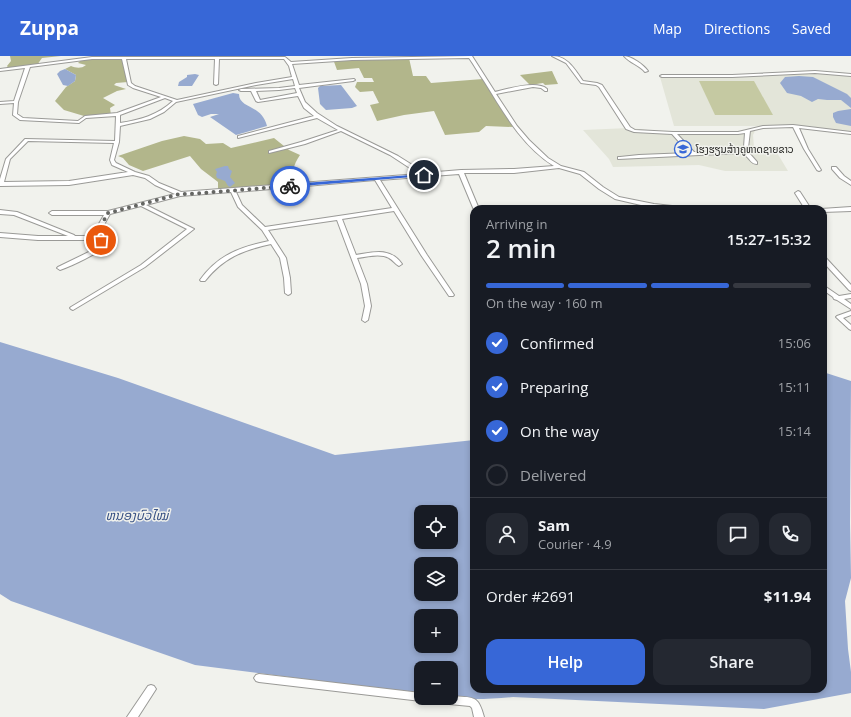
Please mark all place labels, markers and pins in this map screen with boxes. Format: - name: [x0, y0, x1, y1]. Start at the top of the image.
- school or university icon: ໂຮງຮຽນສ້າງຄູຫາດຊາຍຂາວ: [673, 139, 693, 159]
- place label: ໂຮງຮຽນສ້າງຄູຫາດຊາຍຂາວ: [695, 142, 794, 156]
- pin: [407, 158, 441, 192]
- pin: [84, 223, 118, 257]

